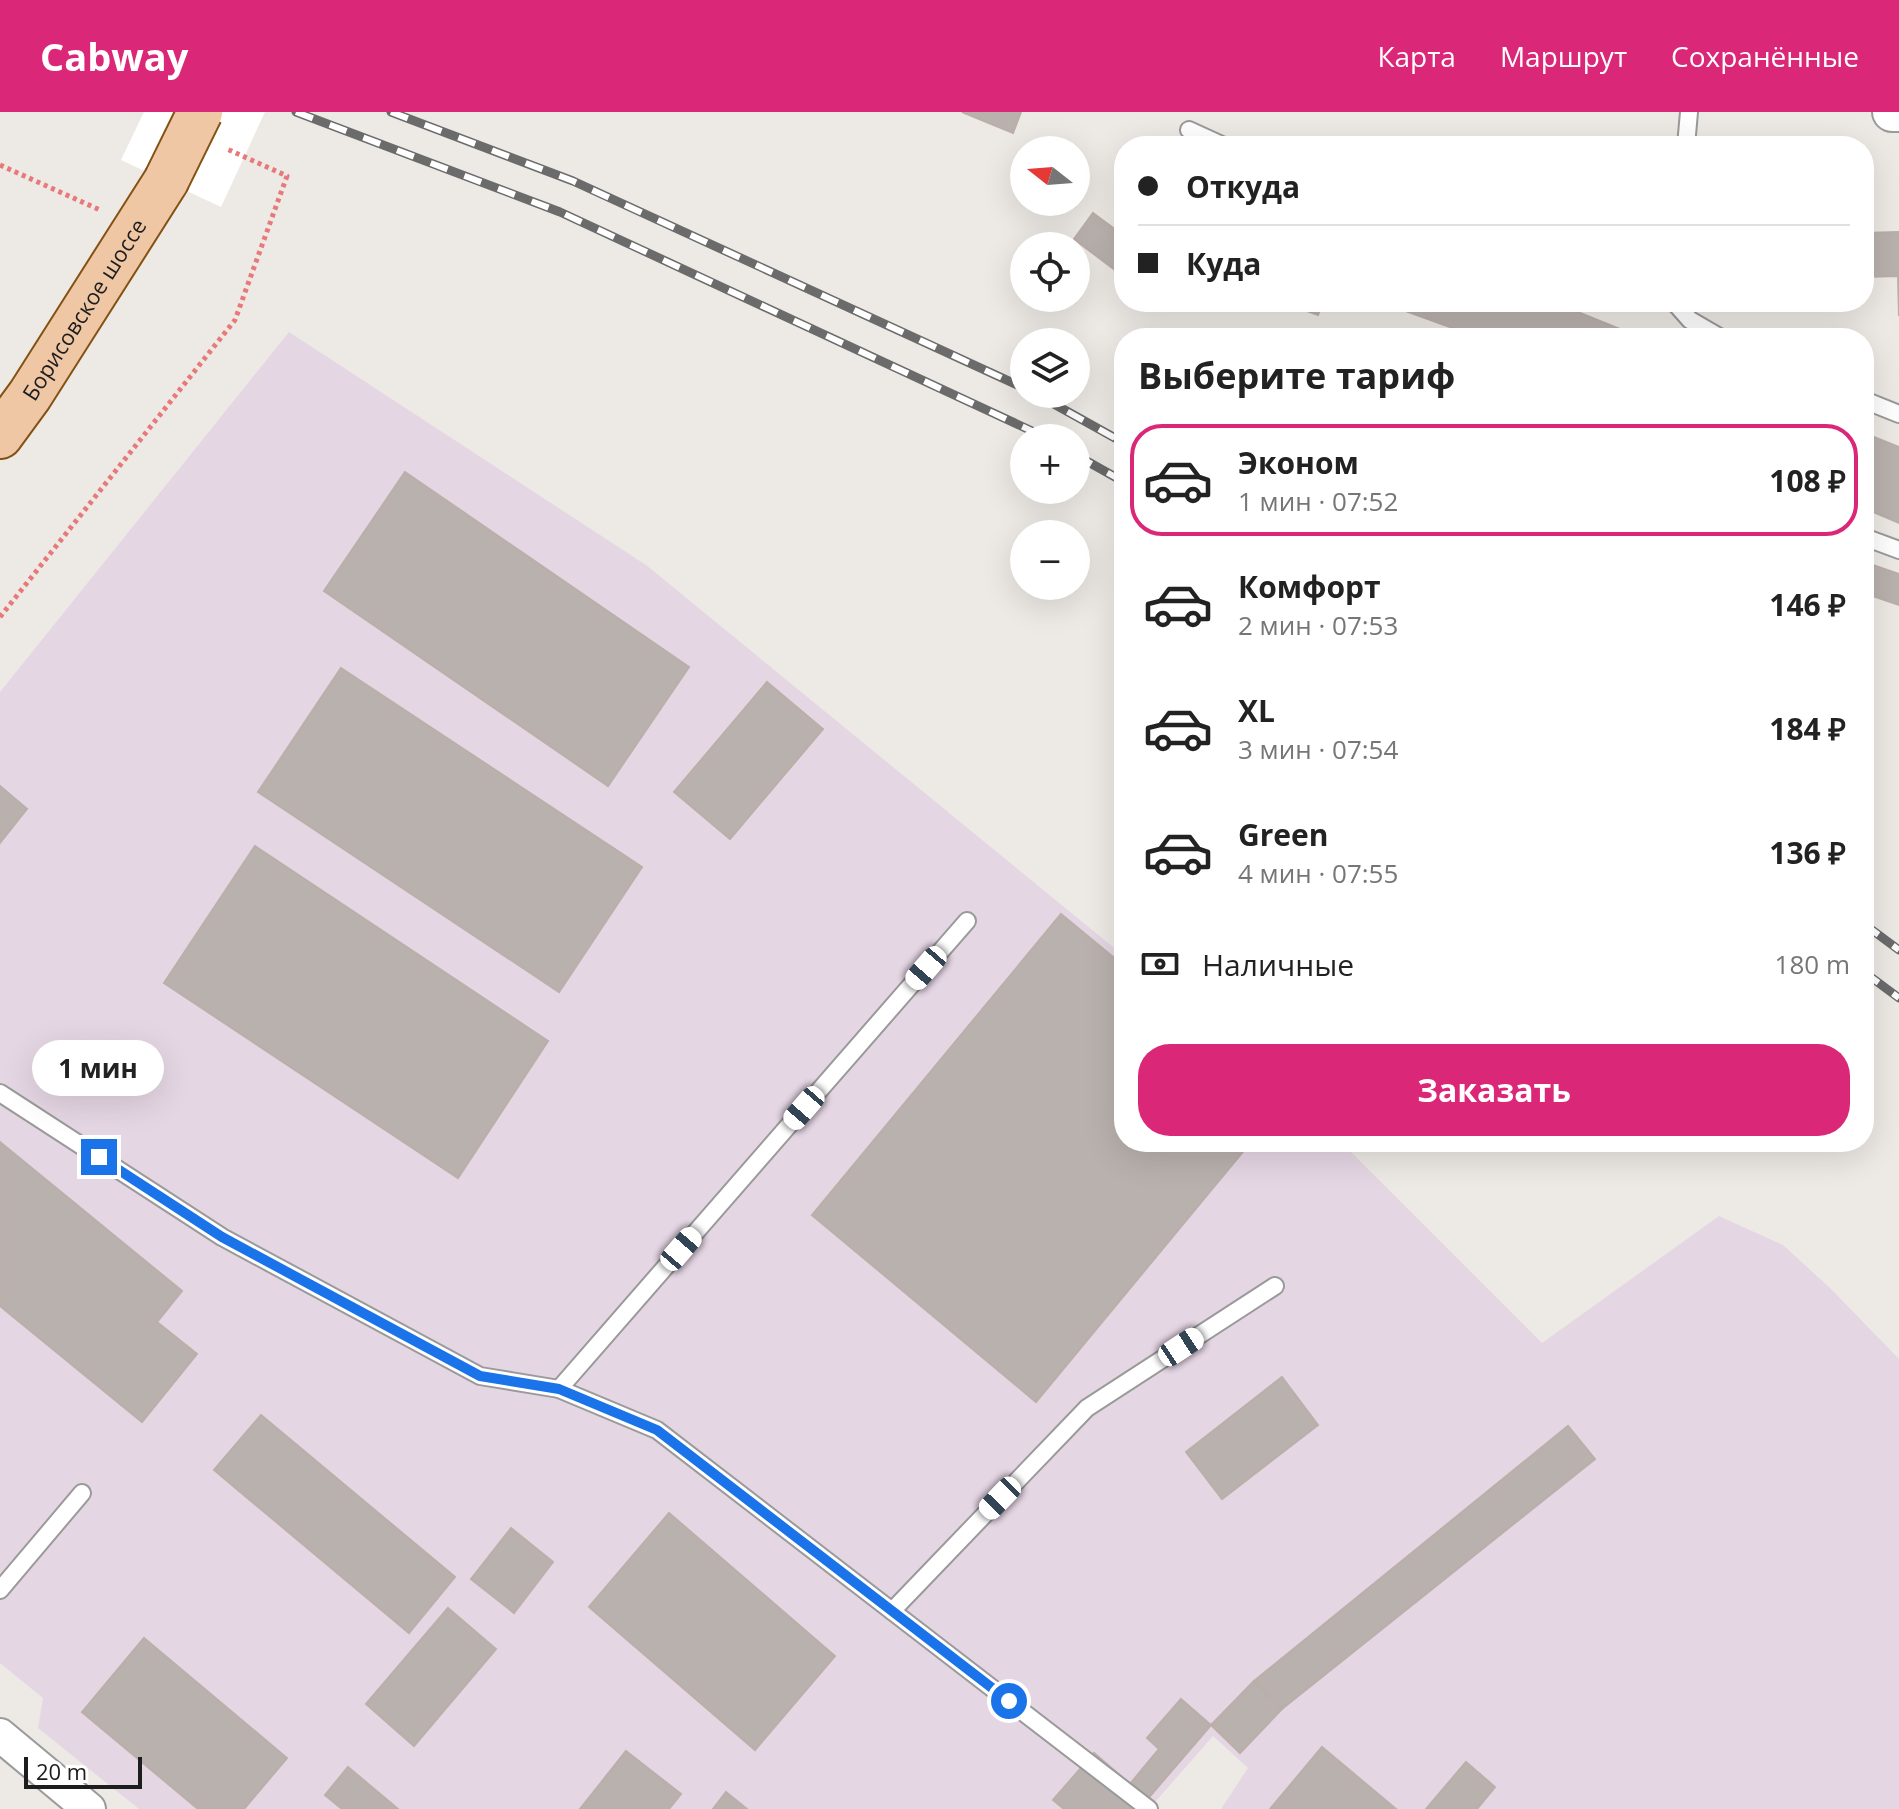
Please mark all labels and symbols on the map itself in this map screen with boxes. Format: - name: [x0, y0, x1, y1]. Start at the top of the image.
- north arrow: [1010, 136, 1090, 216]
- street label: Борисовское шоссе: [14, 212, 152, 406]
- car: [901, 942, 951, 994]
- callout: 1 мин: [33, 1041, 165, 1097]
- car: [779, 1082, 829, 1134]
- route end: [81, 1139, 117, 1175]
- car: [656, 1223, 706, 1275]
- car: [1154, 1324, 1208, 1370]
- car: [975, 1472, 1025, 1524]
- route start: [991, 1683, 1027, 1719]
- scale bar: [24, 1753, 142, 1789]

